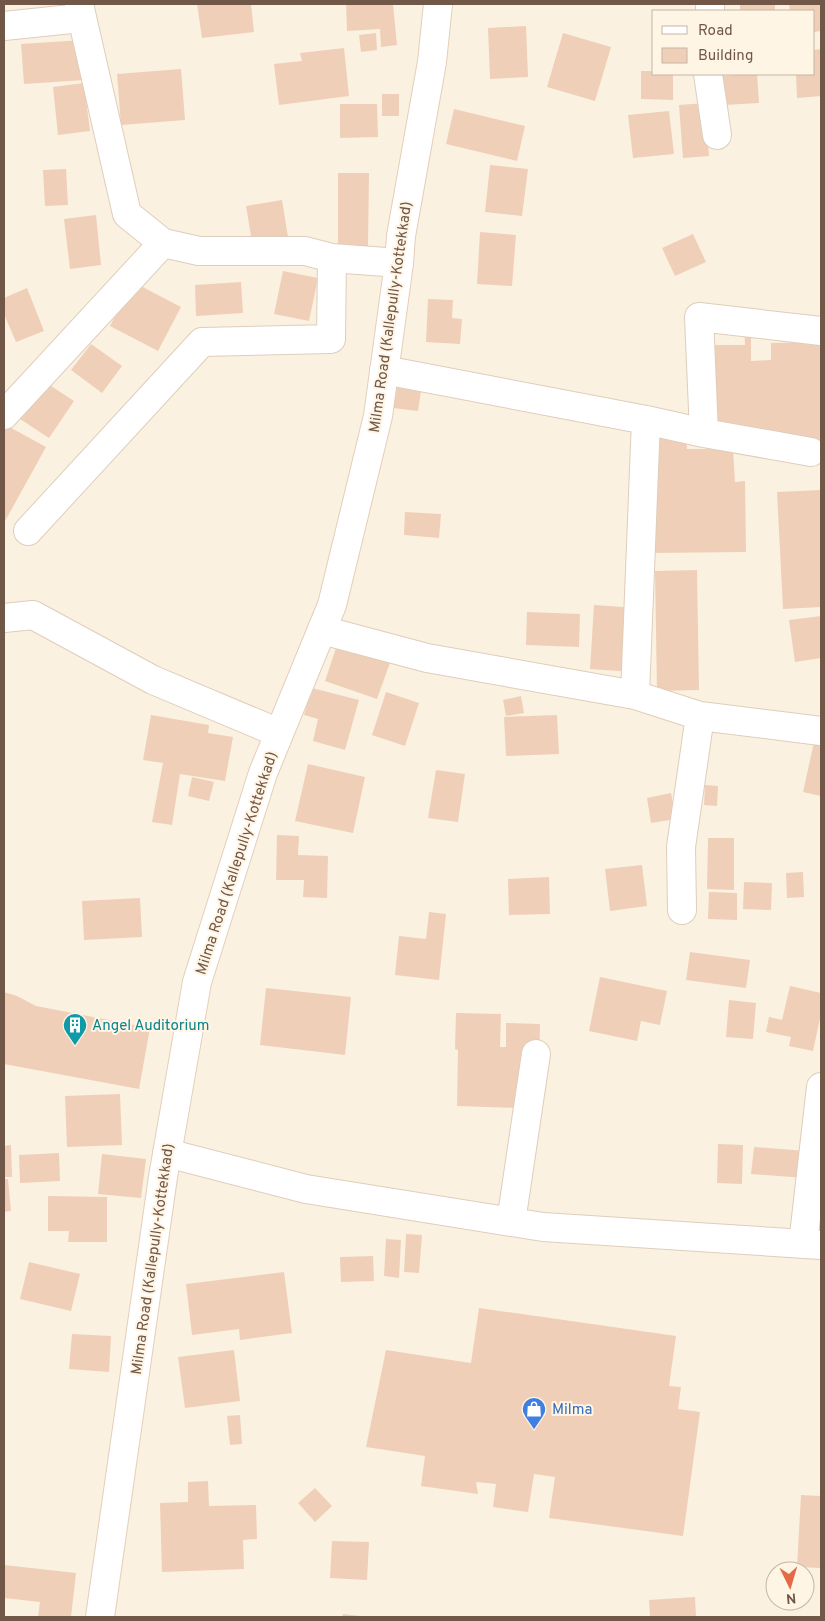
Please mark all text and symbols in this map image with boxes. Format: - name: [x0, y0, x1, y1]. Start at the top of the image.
- legend: [652, 10, 815, 75]
- text: Road: [698, 22, 733, 41]
- text: Building: [698, 47, 753, 66]
- street label: Milma Road (Kallepully-Kottekkad): [366, 200, 417, 434]
- street label: Milma Road (Kallepully-Kottekkad): [192, 749, 283, 977]
- building icon: Angel Auditorium: [62, 1012, 88, 1046]
- place label: Angel Auditorium: [92, 1017, 210, 1036]
- street label: Milma Road (Kallepully-Kottekkad): [128, 1142, 179, 1376]
- shop icon: Milma: [521, 1396, 547, 1430]
- place label: Milma: [552, 1401, 592, 1420]
- north arrow: [765, 1561, 815, 1611]
- text: N: [785, 1589, 797, 1606]

